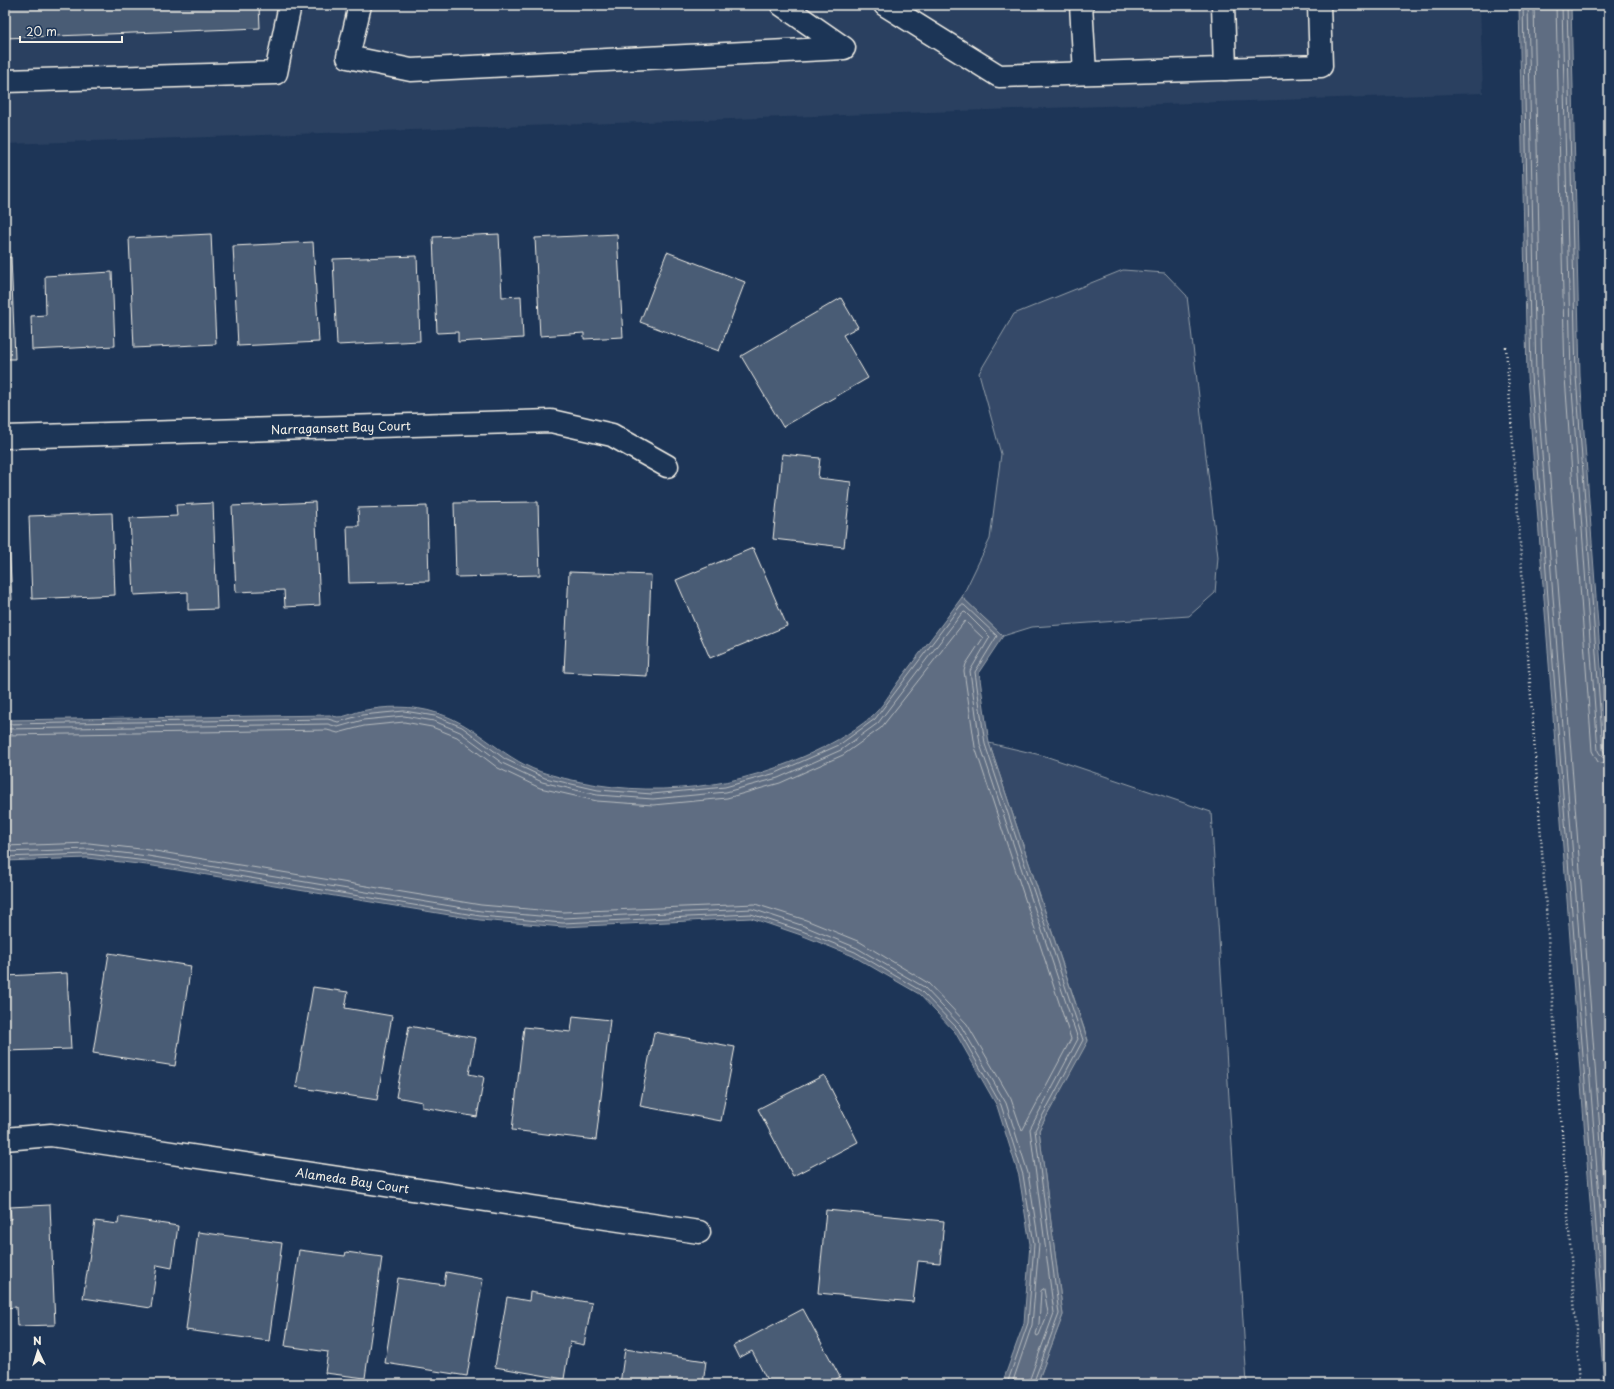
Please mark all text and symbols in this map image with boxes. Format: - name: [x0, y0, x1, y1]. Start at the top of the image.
- scale bar: [20, 18, 122, 44]
- text: 20 m: [26, 22, 57, 40]
- street label: Narragansett Bay Court: [271, 416, 411, 438]
- street label: Alameda Bay Court: [295, 1163, 411, 1198]
- north arrow: [18, 1331, 58, 1371]
- text: N: [32, 1332, 42, 1349]

